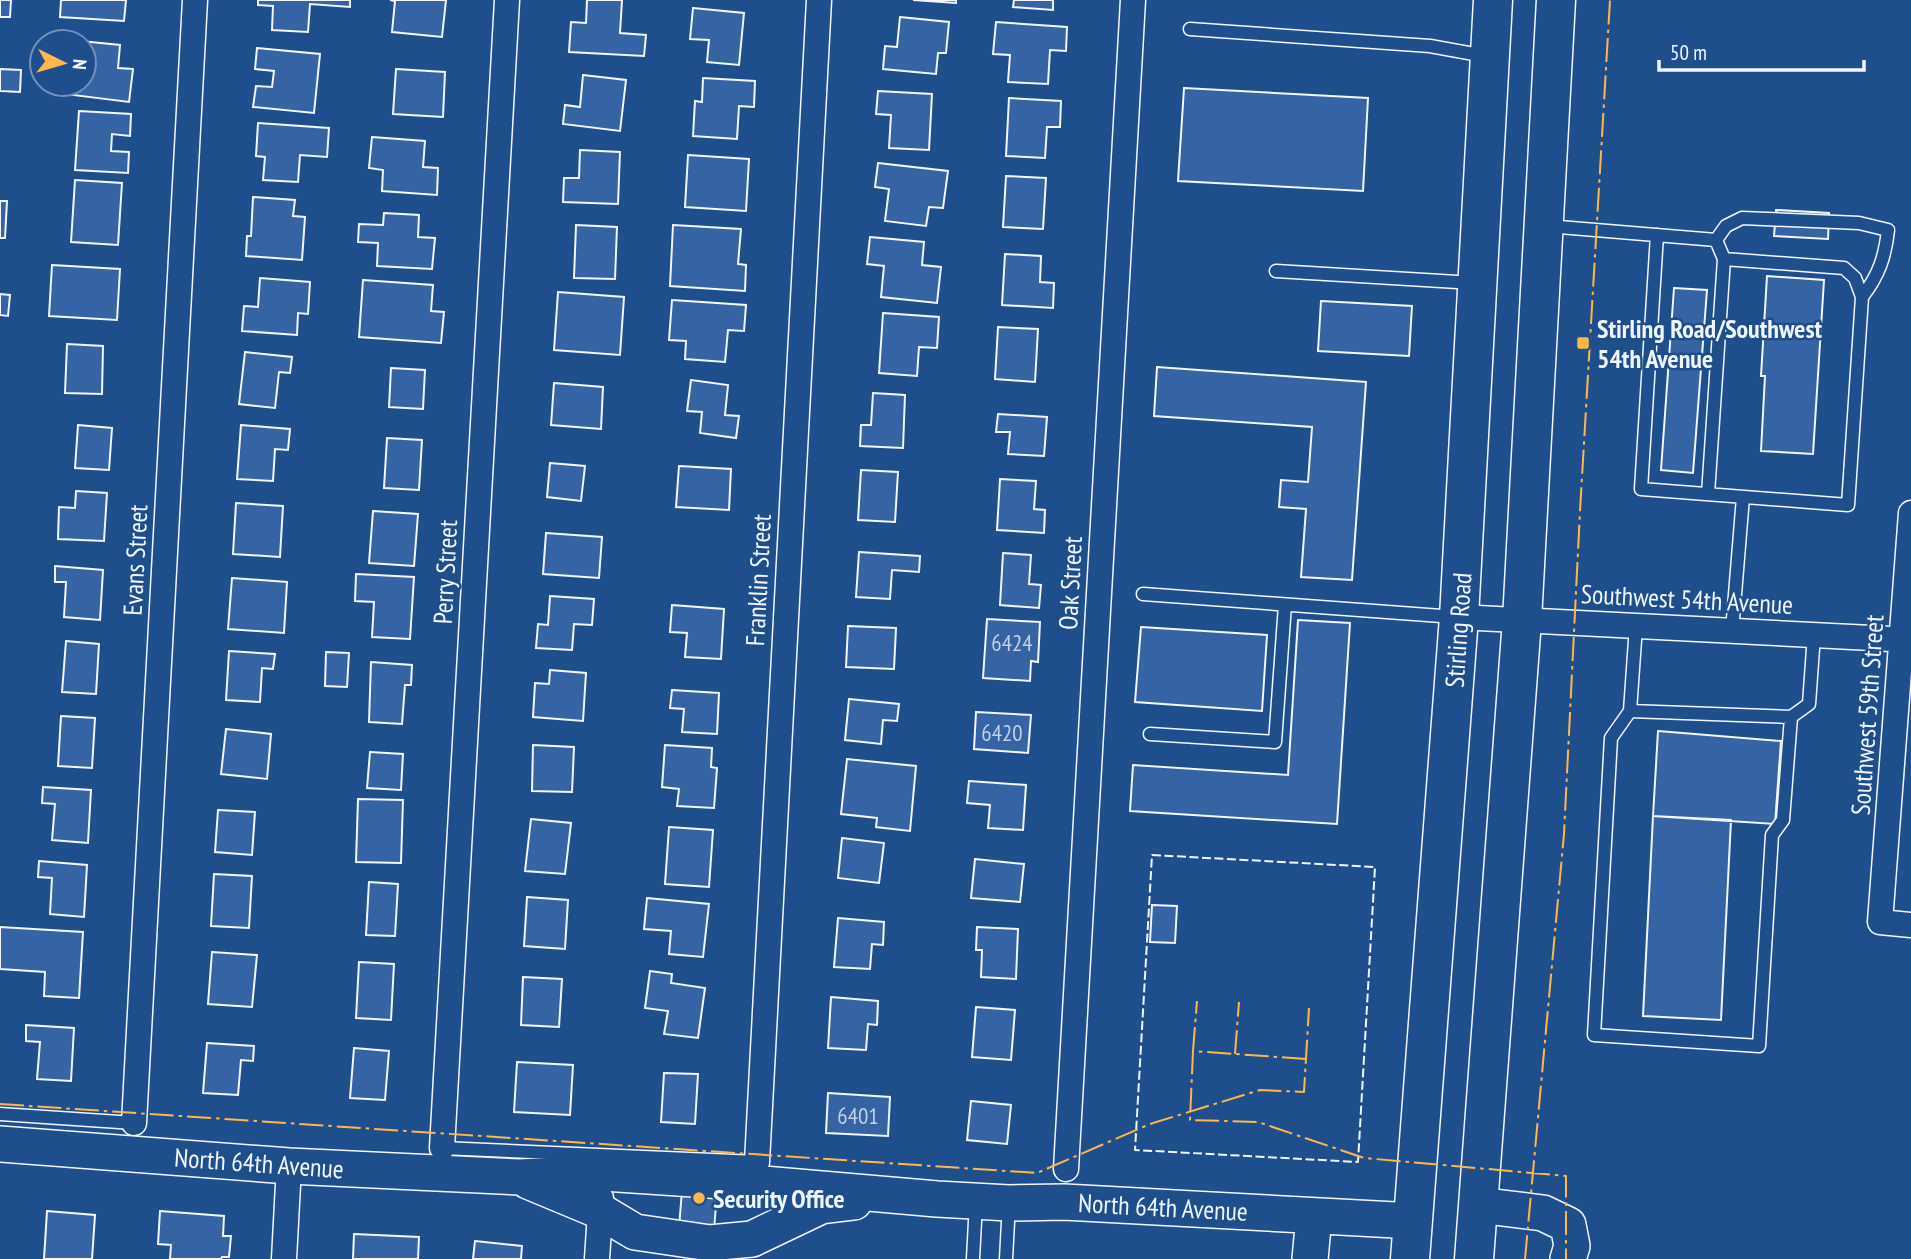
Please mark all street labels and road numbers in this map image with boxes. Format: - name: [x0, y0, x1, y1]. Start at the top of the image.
- street label: Evans Street: [116, 504, 154, 616]
- street label: Franklin Street: [738, 513, 778, 647]
- street label: Perry Street: [426, 519, 464, 625]
- street label: Oak Street: [1051, 535, 1089, 631]
- street label: Stirling Road: [1438, 571, 1478, 689]
- street label: Southwest 54th Avenue: [1580, 577, 1794, 621]
- street label: Southwest 59th Street: [1844, 614, 1890, 816]
- street label: North 64th Avenue: [173, 1141, 345, 1185]
- street label: North 64th Avenue: [1077, 1186, 1249, 1228]

